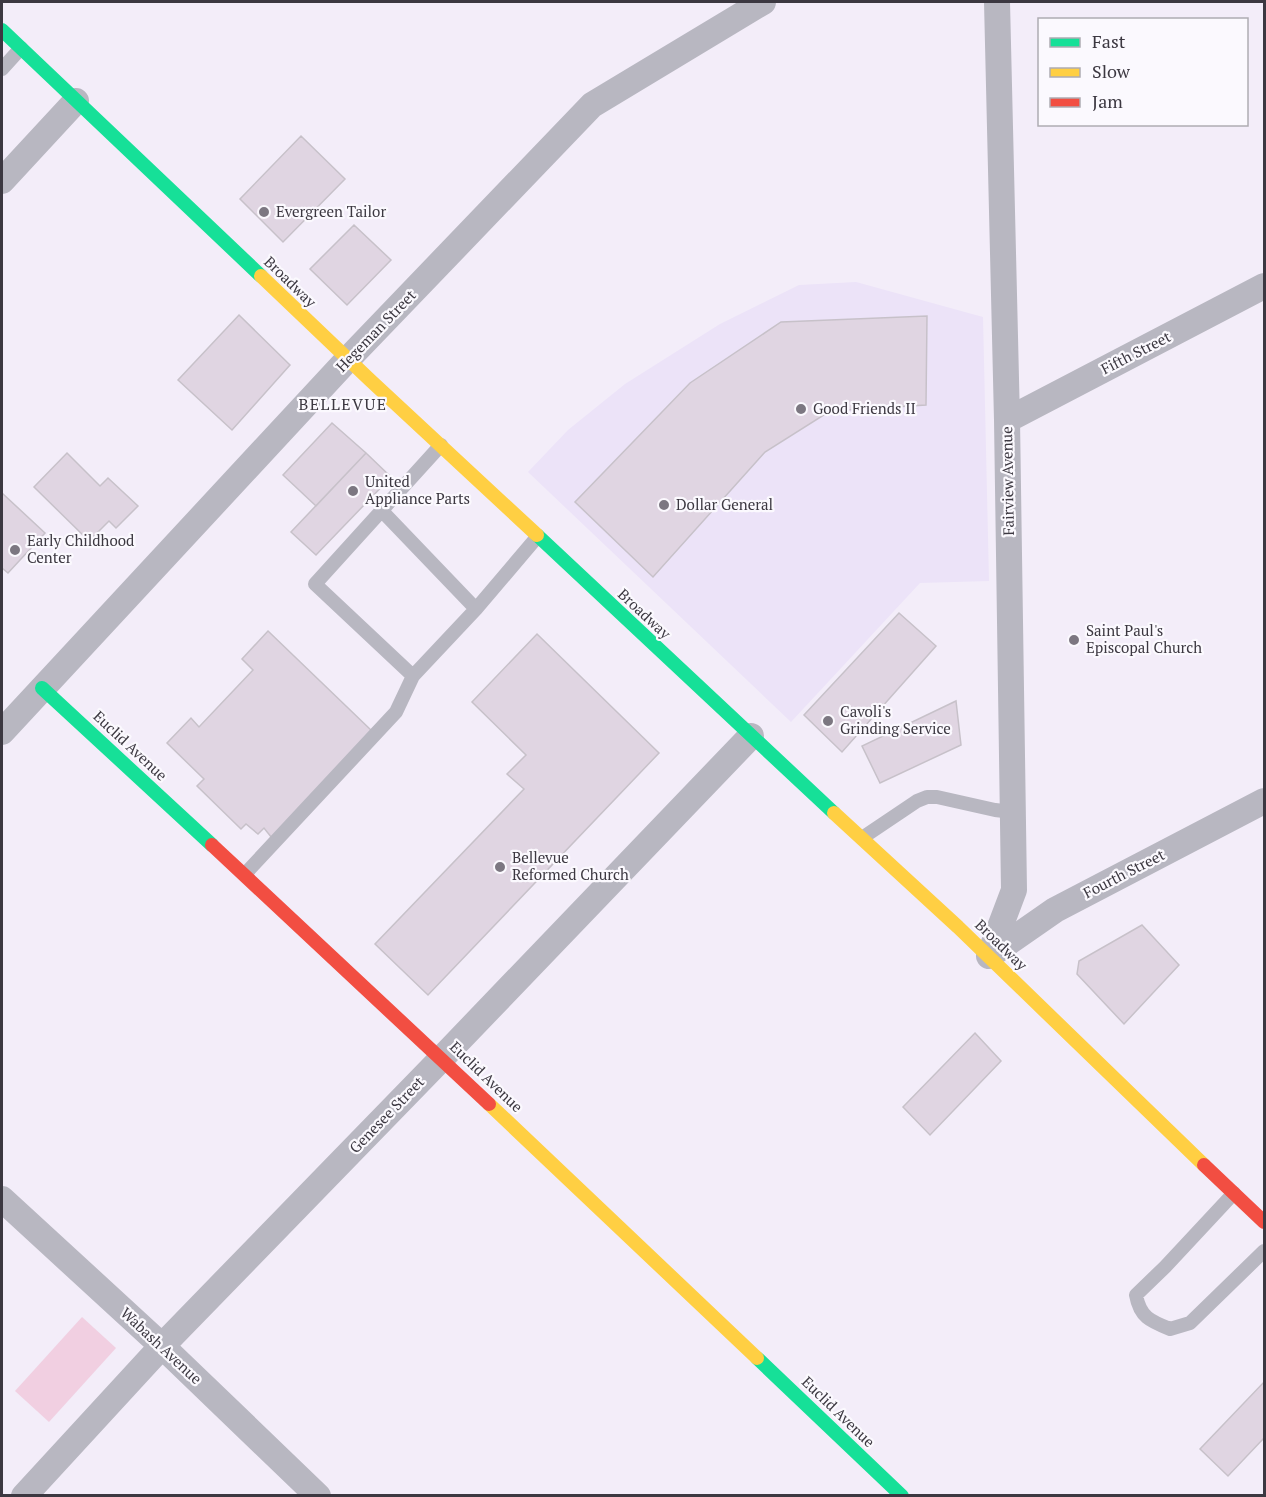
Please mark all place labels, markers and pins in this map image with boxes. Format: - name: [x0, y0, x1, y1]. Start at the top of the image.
- place label: Evergreen Tailor: [276, 201, 386, 221]
- marker: Evergreen Tailor: [257, 205, 271, 219]
- place label: Good Friends II: [813, 398, 916, 418]
- marker: Good Friends II: [794, 402, 808, 416]
- place label: United Appliance Parts: [365, 471, 470, 508]
- marker: United Appliance Parts: [346, 484, 360, 498]
- place label: Dollar General: [676, 494, 773, 514]
- marker: Dollar General: [657, 498, 671, 512]
- place label: Early Childhood Center: [27, 530, 134, 567]
- marker: Early Childhood Center: [8, 543, 22, 557]
- place label: Saint Paul's Episcopal Church: [1086, 620, 1202, 657]
- marker: Saint Paul's Episcopal Church: [1067, 633, 1081, 647]
- place label: Cavoli's Grinding Service: [840, 701, 951, 738]
- marker: Cavoli's Grinding Service: [821, 714, 835, 728]
- place label: Bellevue Reformed Church: [512, 847, 629, 884]
- marker: Bellevue Reformed Church: [493, 860, 507, 874]

